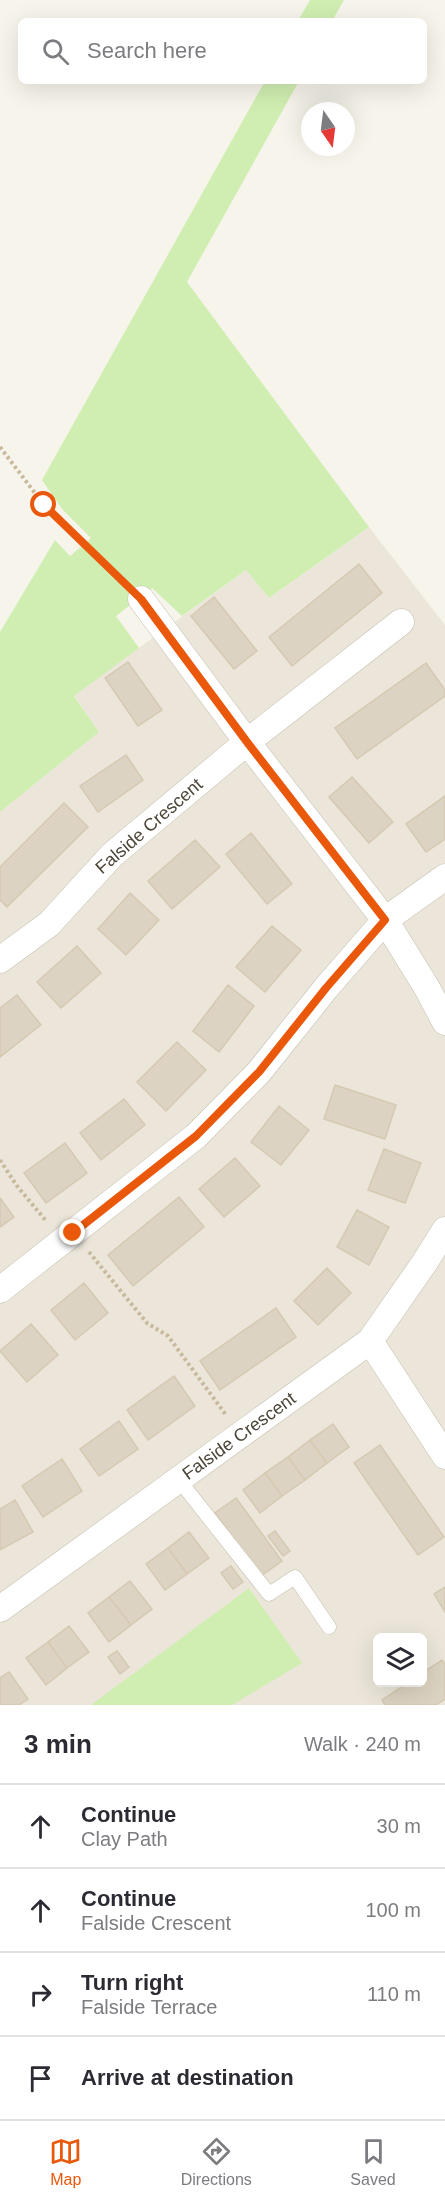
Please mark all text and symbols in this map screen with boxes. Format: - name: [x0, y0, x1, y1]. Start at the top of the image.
- search box: [18, 18, 427, 84]
- icon: search: [39, 35, 72, 68]
- text: Search here: [87, 38, 207, 63]
- north arrow: [301, 102, 355, 156]
- route start: [30, 491, 56, 517]
- street label: Falside Crescent: [91, 774, 207, 878]
- route end: [59, 1219, 85, 1245]
- street label: Falside Crescent: [178, 1388, 300, 1484]
- map controls: [373, 1633, 427, 1687]
- button: layers: [373, 1633, 427, 1687]
- text: 3 min: [24, 1729, 92, 1759]
- text: Walk · 240 m: [304, 1733, 421, 1755]
- text: Continue: [81, 1802, 176, 1827]
- icon: ahead: [24, 1810, 57, 1843]
- text: 30 m: [377, 1815, 421, 1837]
- text: Clay Path: [81, 1828, 168, 1850]
- text: Continue: [81, 1886, 176, 1911]
- icon: ahead: [24, 1894, 57, 1927]
- text: 100 m: [365, 1899, 421, 1921]
- text: Falside Crescent: [81, 1912, 231, 1934]
- text: Turn right: [81, 1970, 183, 1995]
- icon: right: [24, 1978, 57, 2011]
- text: 110 m: [367, 1983, 421, 2005]
- text: Falside Terrace: [81, 1996, 217, 2018]
- icon: arrive: [24, 2062, 57, 2095]
- text: Arrive at destination: [81, 2065, 294, 2090]
- tab: Map: [49, 2135, 82, 2189]
- tab: Directions: [181, 2135, 252, 2189]
- tab: Saved: [350, 2135, 396, 2189]

